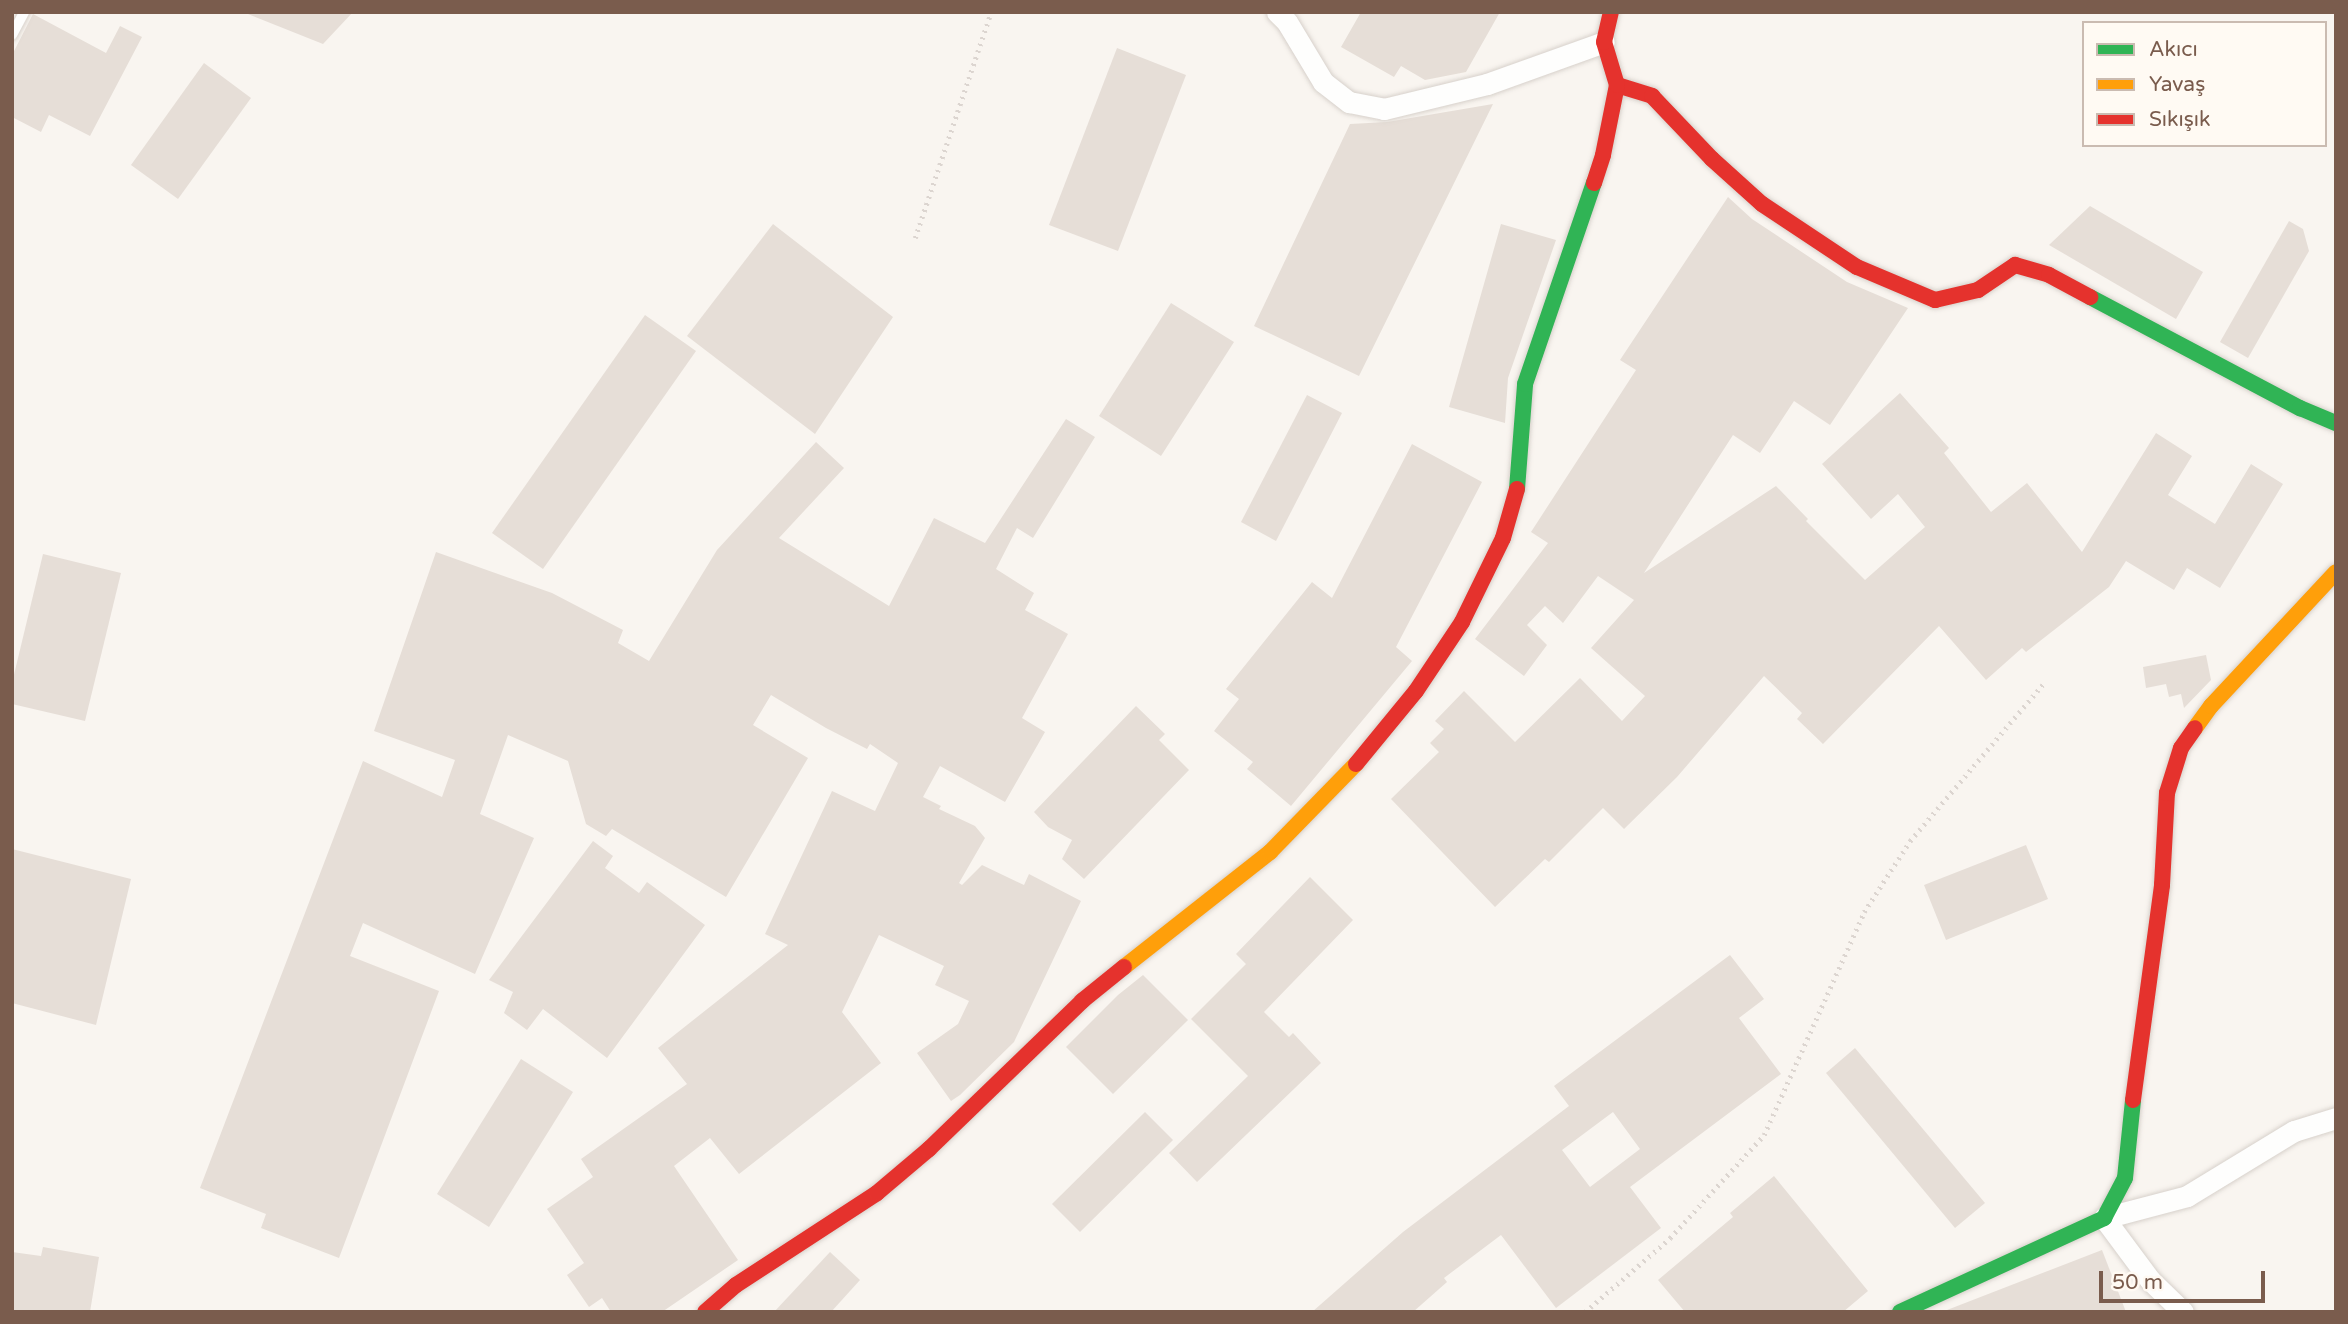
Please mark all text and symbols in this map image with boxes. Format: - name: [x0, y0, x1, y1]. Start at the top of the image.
- legend: [2082, 21, 2327, 147]
- text: Akıcı: [2149, 37, 2198, 62]
- text: Yavaş: [2149, 72, 2205, 97]
- text: Sıkışık: [2149, 107, 2210, 132]
- scale bar: [2103, 1258, 2269, 1302]
- text: 50 m: [2112, 1270, 2163, 1295]

